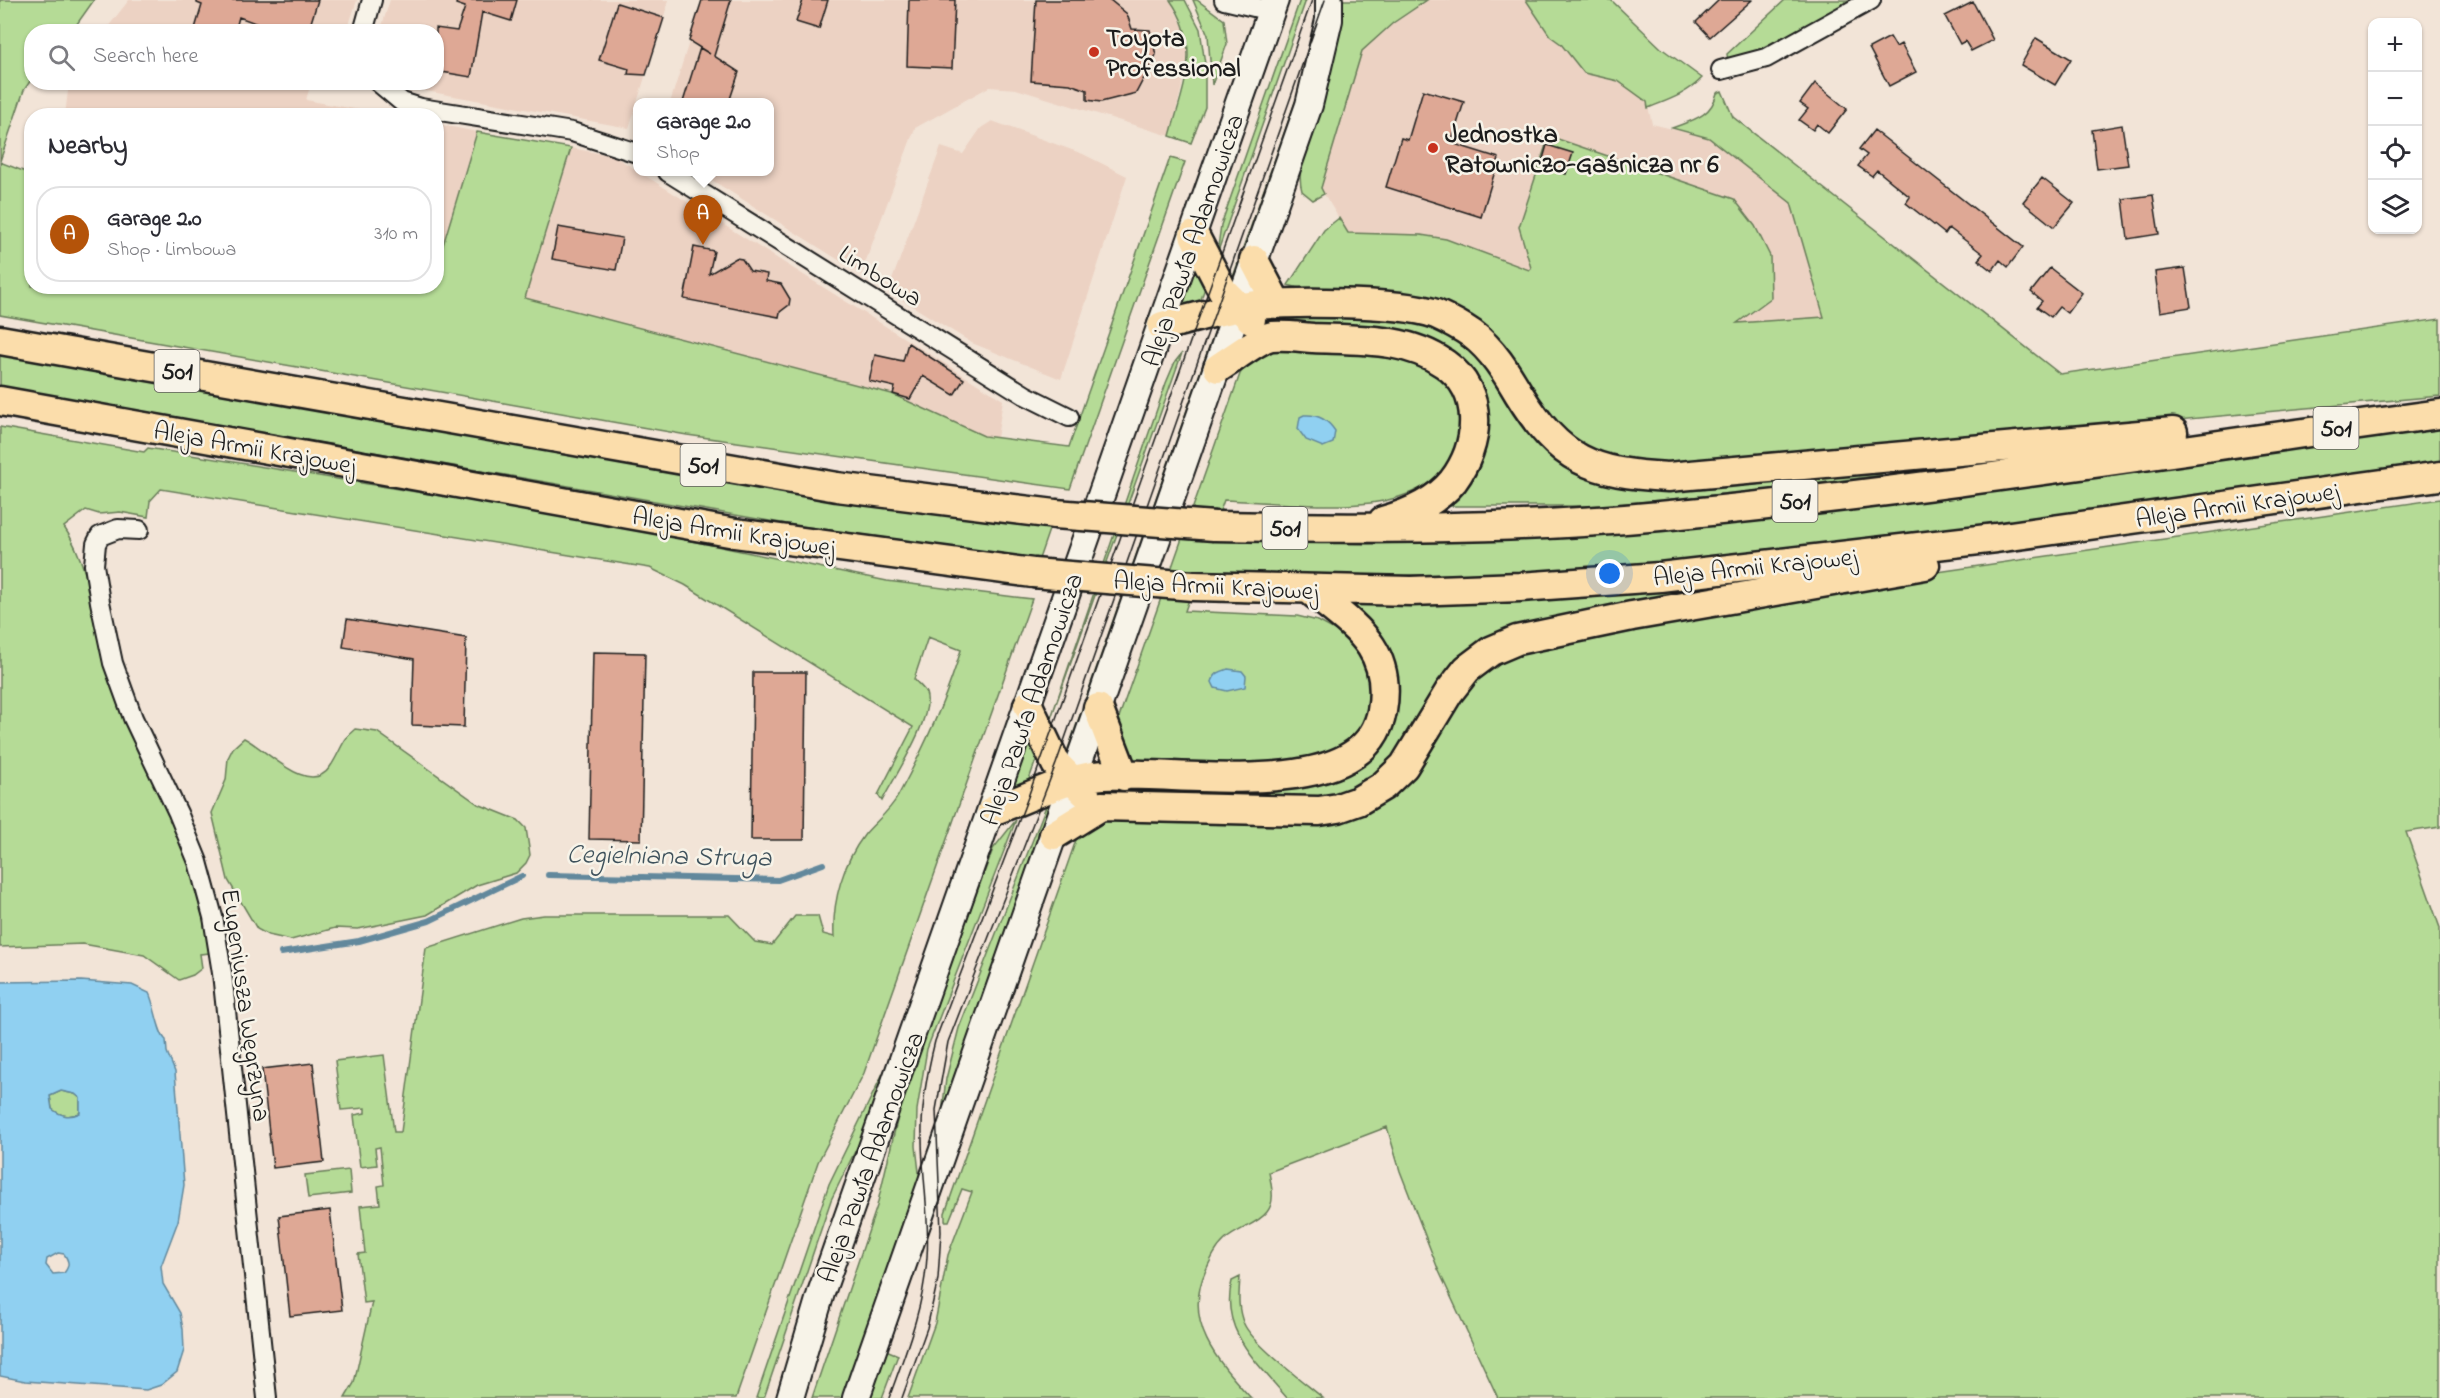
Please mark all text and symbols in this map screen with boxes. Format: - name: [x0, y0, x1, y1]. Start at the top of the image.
- map controls: [2368, 18, 2422, 234]
- button: +: [2368, 18, 2422, 72]
- place label: Toyota Professional: [1106, 21, 1241, 89]
- search box: [24, 24, 444, 90]
- icon: search: [45, 41, 78, 74]
- text: Search here: [93, 41, 198, 73]
- marker: Toyota Professional: [1087, 45, 1101, 59]
- button: −: [2368, 72, 2422, 126]
- popup: [633, 98, 774, 176]
- text: Garage 2.0: [656, 107, 751, 139]
- street label: Aleja Pawła Adamowicza: [1134, 110, 1256, 372]
- place label: Jednostka Ratowniczo-Gaśnicza nr 6: [1445, 117, 1719, 185]
- button: locate: [2368, 126, 2422, 180]
- text: Nearby: [48, 128, 127, 166]
- text: Shop: [656, 139, 700, 168]
- marker: Jednostka Ratowniczo-Gaśnicza nr 6: [1426, 141, 1440, 155]
- button: layers: [2368, 180, 2422, 234]
- pin: A: [684, 196, 722, 245]
- text: Garage 2.0: [107, 204, 202, 236]
- text: A: [63, 220, 76, 249]
- text: 310 m: [374, 220, 418, 249]
- text: Shop · Limbowa: [107, 236, 236, 265]
- street label: Limbowa: [830, 237, 929, 318]
- road number: 501: [154, 350, 200, 392]
- road number: 501: [2314, 407, 2358, 449]
- street label: Aleja Armii Krajowej: [150, 413, 360, 487]
- road number: 501: [680, 444, 726, 486]
- street label: Aleja Armii Krajowej: [2133, 474, 2342, 540]
- road number: 501: [1772, 480, 1818, 522]
- street label: Aleja Armii Krajowej: [629, 499, 839, 569]
- road number: 501: [1262, 507, 1308, 549]
- street label: Aleja Armii Krajowej: [1651, 539, 1860, 599]
- your location: [1595, 559, 1624, 588]
- street label: Aleja Armii Krajowej: [1112, 564, 1320, 612]
- street label: Aleja Pawła Adamowicza: [973, 569, 1095, 831]
- water label: Cegielniana Struga: [566, 836, 772, 880]
- street label: Eugeniusza Węgrzyna: [209, 887, 279, 1124]
- street label: Aleja Pawła Adamowicza: [810, 1027, 936, 1289]

